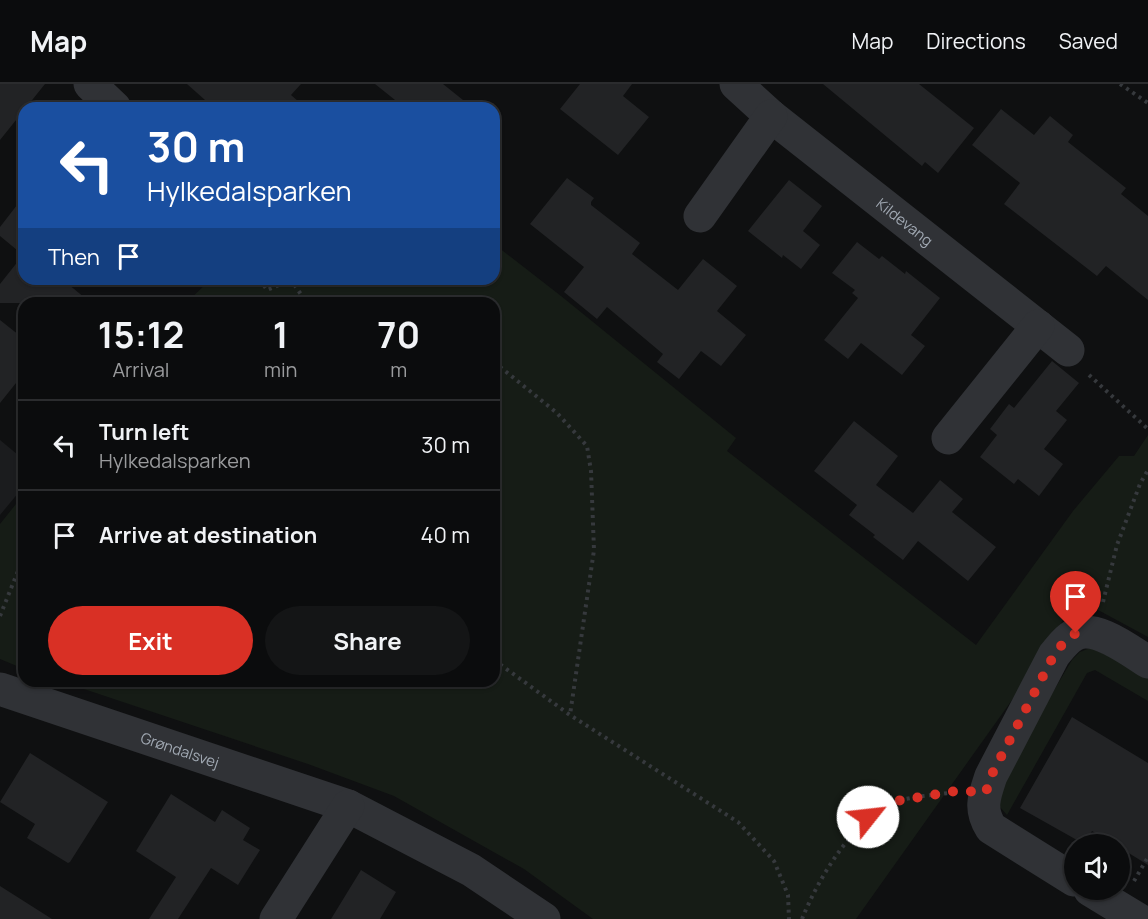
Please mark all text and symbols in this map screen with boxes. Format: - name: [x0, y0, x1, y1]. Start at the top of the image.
- text: Map: [30, 22, 87, 60]
- text: Map: [852, 27, 893, 55]
- text: Directions: [926, 27, 1026, 55]
- text: Saved: [1059, 27, 1118, 55]
- text: 30 m: [147, 117, 245, 175]
- icon: left: [48, 126, 126, 204]
- text: Hylkedalsparken: [147, 172, 352, 209]
- street label: Kildevang: [872, 193, 938, 250]
- icon: arrive: [112, 240, 145, 273]
- text: Then: [48, 242, 100, 272]
- text: 15:12: [98, 310, 184, 359]
- text: 1: [273, 310, 289, 359]
- text: 70: [377, 310, 420, 359]
- text: Arrival: [112, 356, 170, 383]
- text: min: [264, 356, 297, 383]
- text: m: [390, 356, 407, 383]
- text: Turn left: [99, 417, 189, 447]
- icon: left: [48, 429, 81, 462]
- text: 30 m: [421, 430, 470, 460]
- text: Hylkedalsparken: [99, 447, 251, 474]
- icon: arrive: [48, 519, 81, 552]
- text: Arrive at destination: [99, 520, 317, 550]
- text: 40 m: [421, 520, 470, 550]
- pin: [1050, 571, 1101, 633]
- icon: arrive: [1059, 580, 1092, 613]
- button: Exit: [48, 606, 253, 675]
- button: Share: [265, 606, 470, 675]
- street label: Grøndalsvej: [138, 727, 222, 773]
- position arrow: [836, 785, 900, 849]
- map controls: [1064, 834, 1130, 900]
- button: sound: [1064, 834, 1130, 900]

